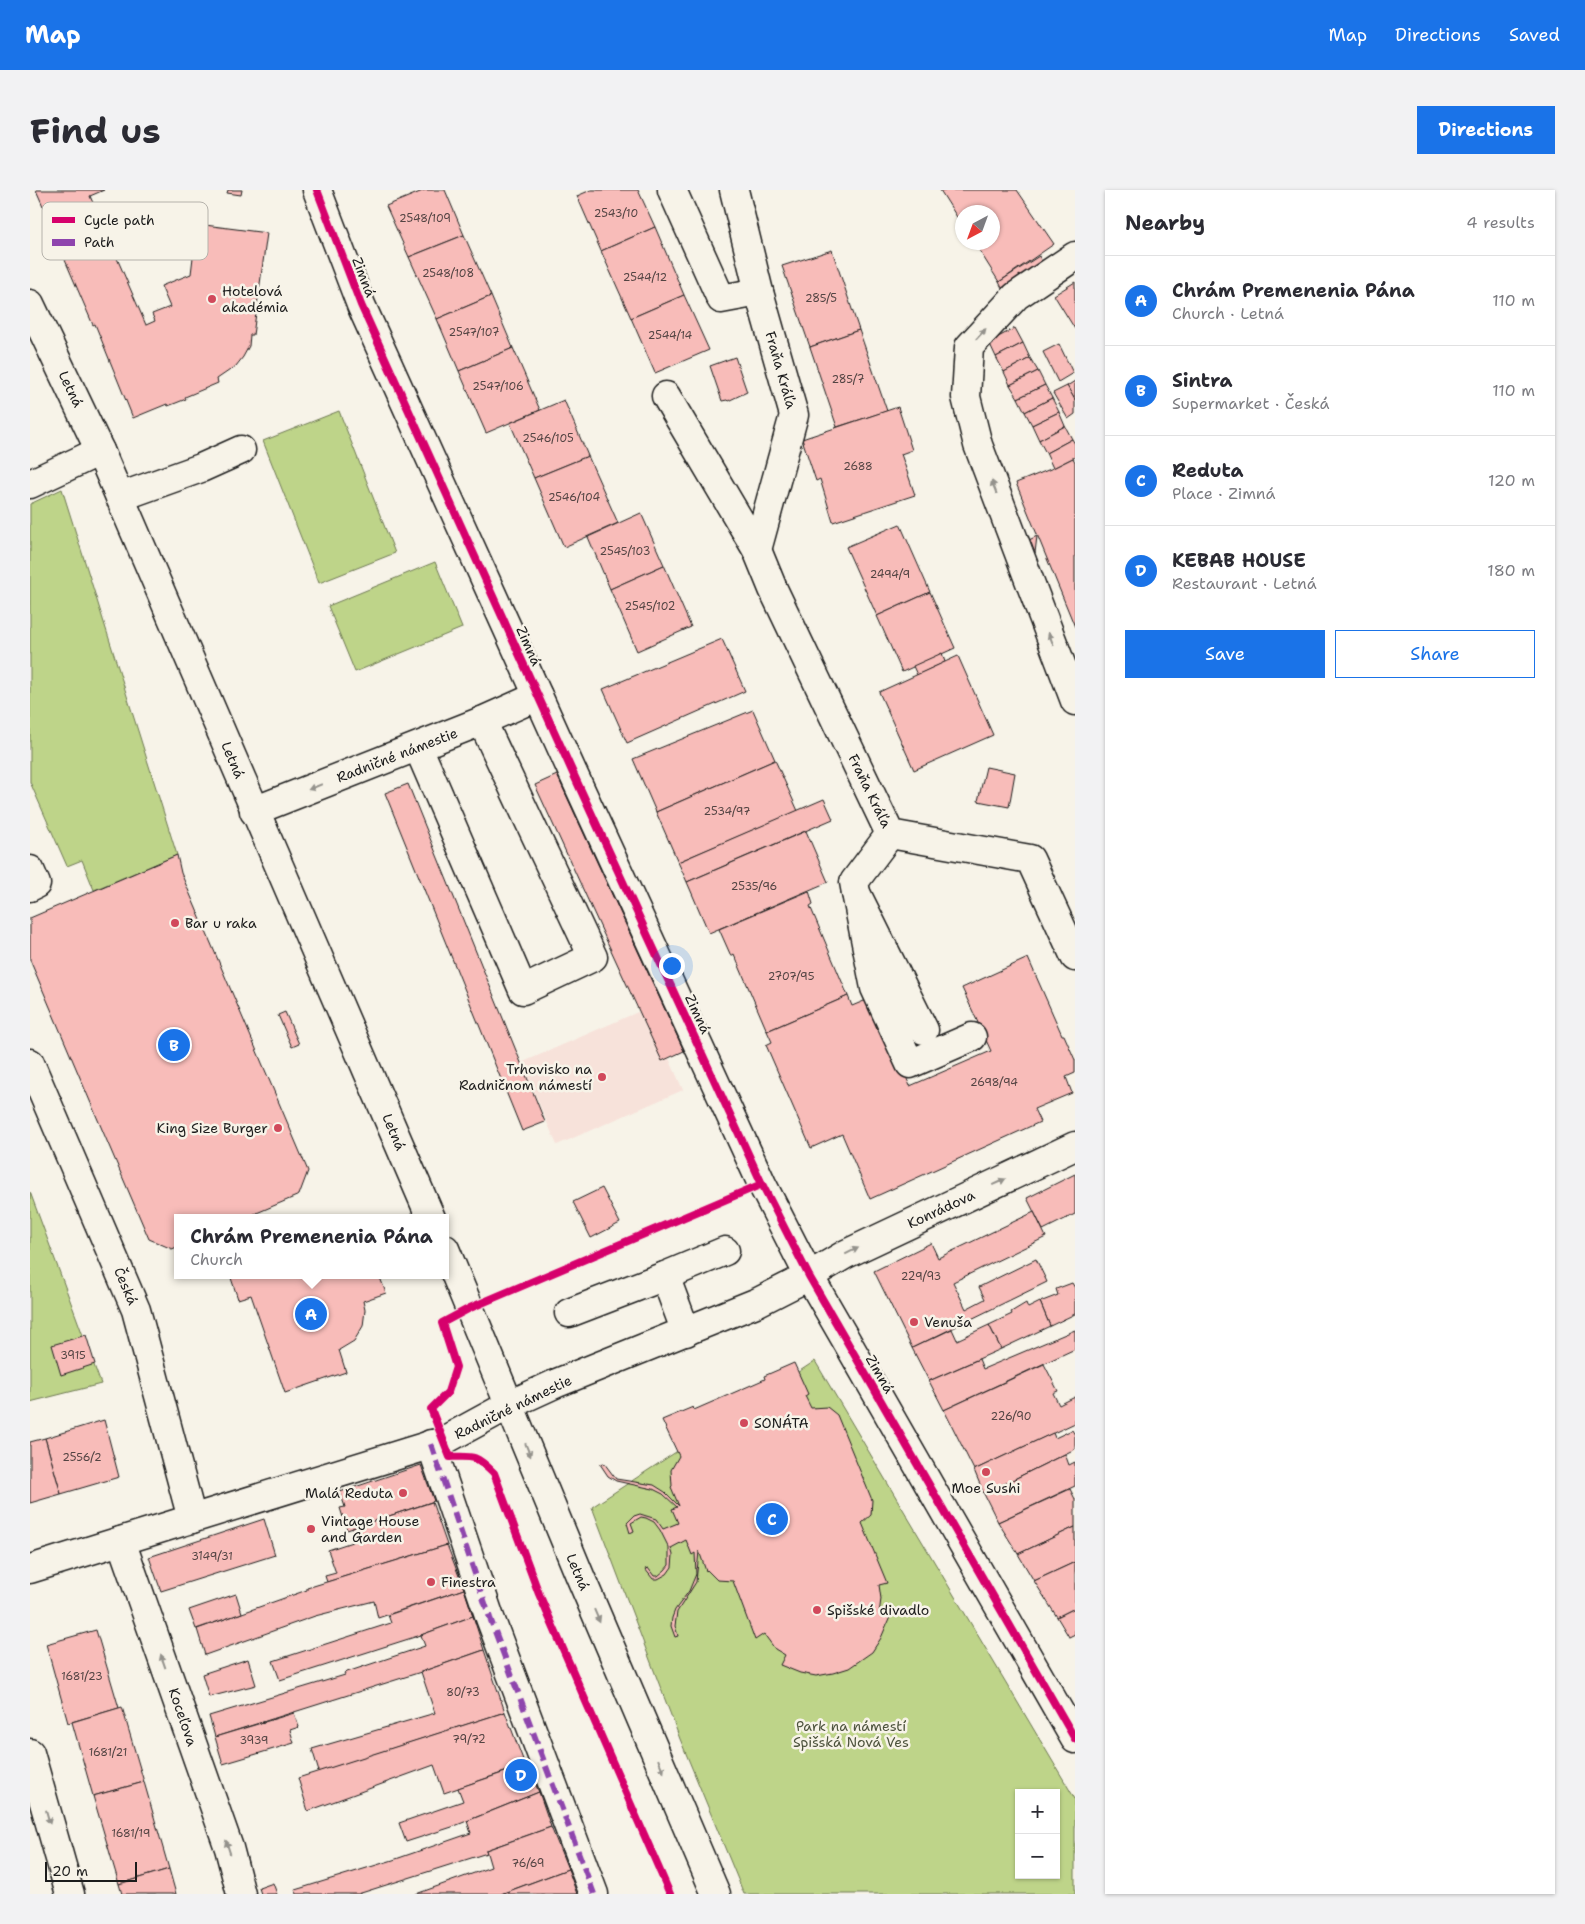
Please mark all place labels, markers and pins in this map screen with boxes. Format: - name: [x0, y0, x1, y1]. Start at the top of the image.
- place label: Hotelová akadémia: [222, 282, 288, 316]
- marker: Hotelová akadémia: [206, 293, 218, 305]
- place label: Bar u raka: [185, 914, 257, 932]
- marker: Bar u raka: [169, 917, 181, 929]
- pin: B: [158, 1026, 190, 1064]
- place label: Trhovisko na Radničnom námestí: [459, 1060, 592, 1094]
- marker: Trhovisko na Radničnom námestí: [596, 1071, 608, 1083]
- place label: King Size Burger: [157, 1119, 268, 1137]
- marker: King Size Burger: [272, 1122, 284, 1134]
- pin: A: [295, 1295, 327, 1333]
- place label: Venuša: [924, 1313, 972, 1331]
- marker: Venuša: [908, 1316, 920, 1328]
- place label: SONÁTA: [754, 1414, 809, 1432]
- marker: SONÁTA: [738, 1417, 750, 1429]
- marker: Moe Sushi: [980, 1466, 992, 1478]
- place label: Moe Sushi: [951, 1479, 1021, 1497]
- place label: Malá Reduta: [305, 1484, 393, 1502]
- marker: Malá Reduta: [397, 1487, 409, 1499]
- pin: C: [756, 1500, 788, 1538]
- place label: Vintage House and Garden: [321, 1512, 419, 1546]
- marker: Vintage House and Garden: [305, 1523, 317, 1535]
- place label: Finestra: [441, 1573, 496, 1591]
- marker: Finestra: [425, 1576, 437, 1588]
- place label: Spišské divadlo: [827, 1601, 929, 1619]
- marker: Spišské divadlo: [811, 1604, 823, 1616]
- pin: D: [505, 1756, 537, 1794]

